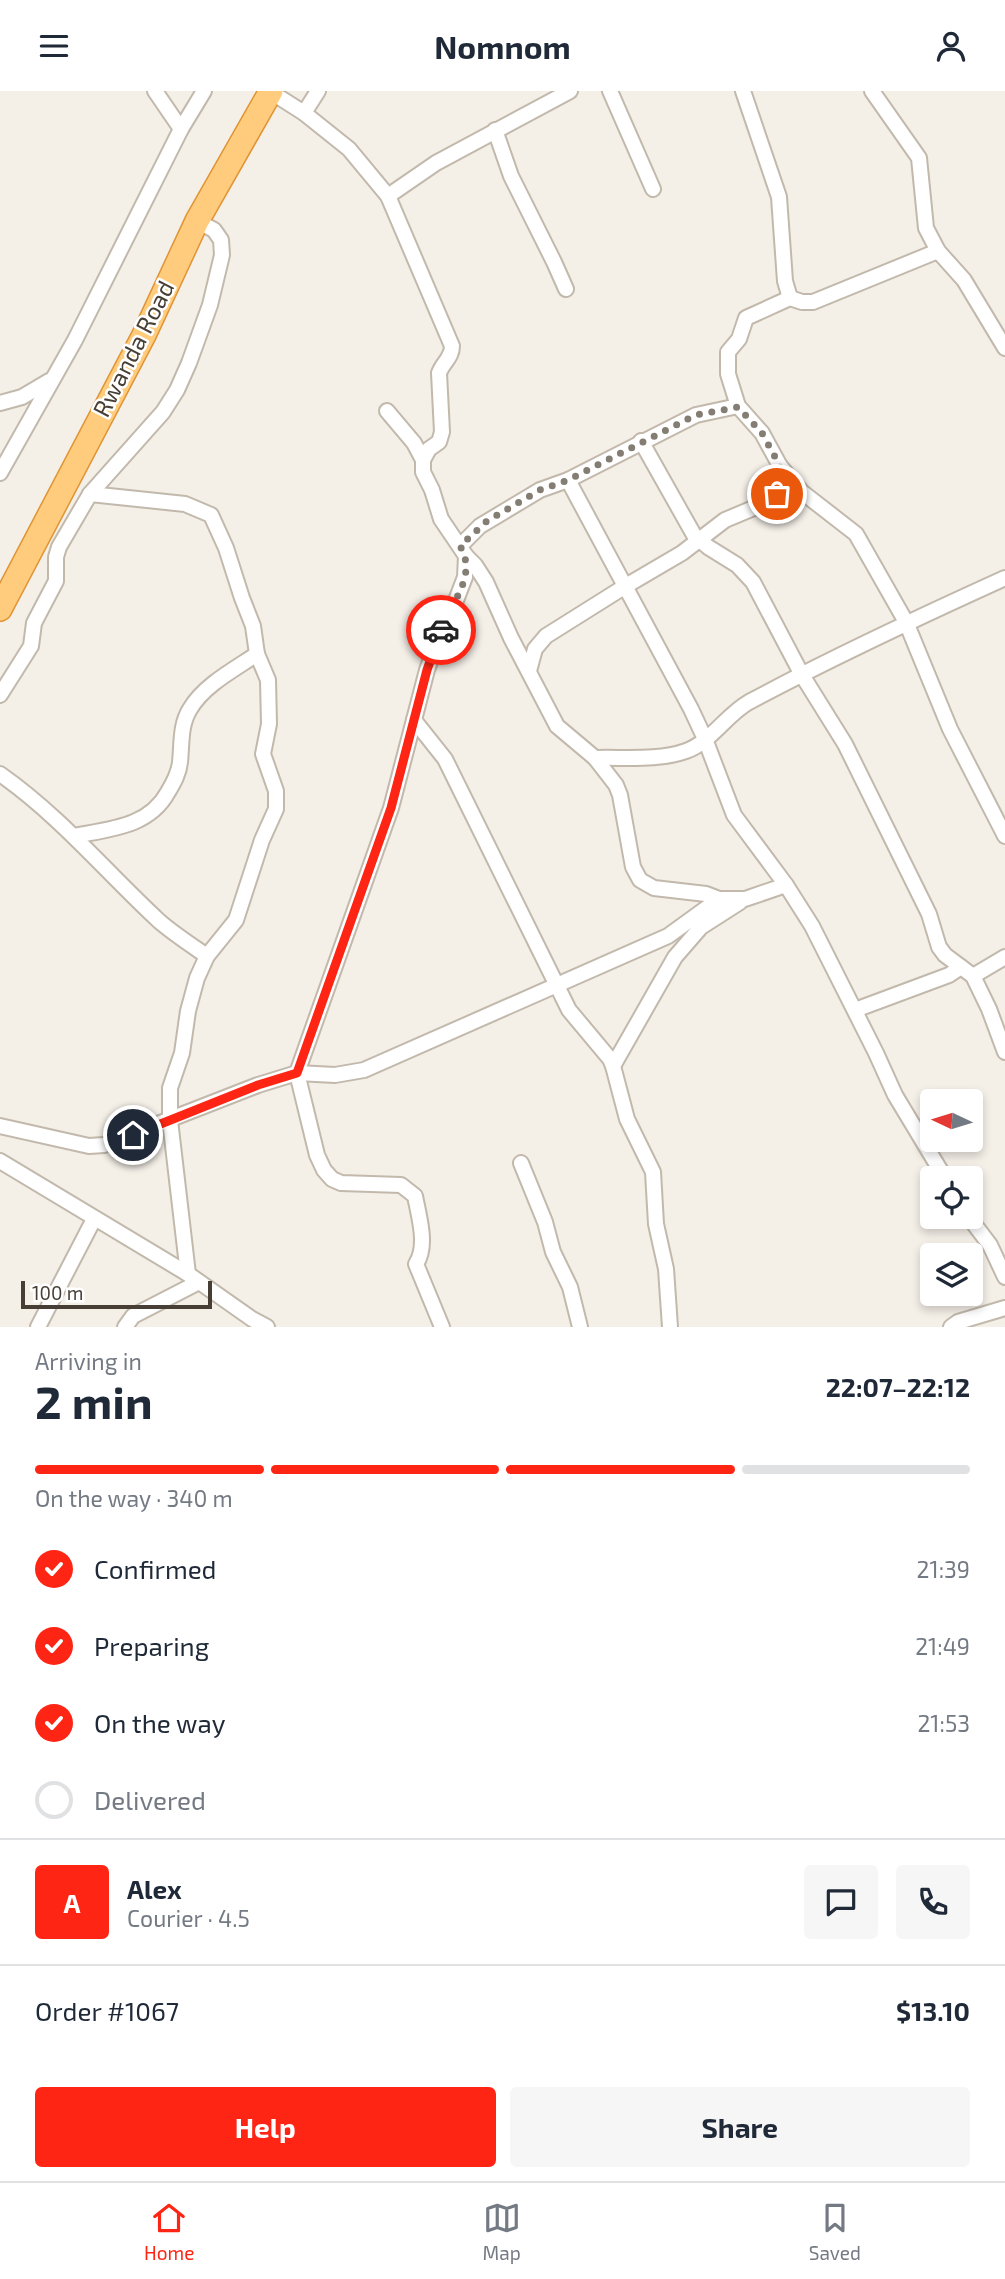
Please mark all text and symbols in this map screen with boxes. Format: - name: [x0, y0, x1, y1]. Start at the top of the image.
- icon: menu: [35, 27, 73, 65]
- text: Nomnom: [434, 27, 571, 65]
- icon: person: [932, 27, 970, 65]
- street label: Rwanda Road: [86, 275, 179, 421]
- pin: [747, 464, 807, 524]
- icon: bag: [758, 475, 796, 513]
- courier: [406, 595, 476, 665]
- icon: car: [422, 611, 460, 649]
- north arrow: [920, 1089, 984, 1151]
- map controls: [920, 1089, 983, 1306]
- pin: [103, 1105, 163, 1165]
- icon: home: [114, 1116, 152, 1154]
- button: locate: [920, 1166, 983, 1229]
- button: layers: [920, 1243, 983, 1306]
- scale bar: [21, 1278, 212, 1310]
- text: 100 m: [32, 1281, 83, 1304]
- text: Arriving in: [35, 1347, 142, 1375]
- text: 22:07–22:12: [826, 1371, 970, 1402]
- text: 2 min: [35, 1373, 153, 1428]
- text: On the way · 340 m: [35, 1484, 233, 1512]
- icon: check: [35, 1550, 73, 1588]
- text: Confirmed: [94, 1553, 217, 1584]
- text: 21:39: [917, 1555, 970, 1583]
- icon: check: [35, 1627, 73, 1665]
- text: Preparing: [94, 1630, 209, 1661]
- text: 21:49: [915, 1632, 970, 1660]
- icon: check: [35, 1704, 73, 1742]
- text: On the way: [94, 1707, 225, 1738]
- text: 21:53: [917, 1709, 970, 1737]
- text: Delivered: [94, 1784, 206, 1815]
- button: chat: [804, 1865, 878, 1939]
- button: phone: [896, 1865, 970, 1939]
- text: Alex: [127, 1873, 182, 1904]
- text: A: [64, 1887, 80, 1918]
- text: Courier · 4.5: [127, 1904, 250, 1932]
- text: Order #1067: [35, 1995, 179, 2026]
- text: $13.10: [896, 1995, 970, 2026]
- button: Help: [35, 2087, 496, 2167]
- button: Share: [510, 2087, 970, 2167]
- tab: Home: [144, 2199, 194, 2264]
- tab: Map: [483, 2199, 521, 2264]
- tab: Saved: [809, 2199, 861, 2264]

